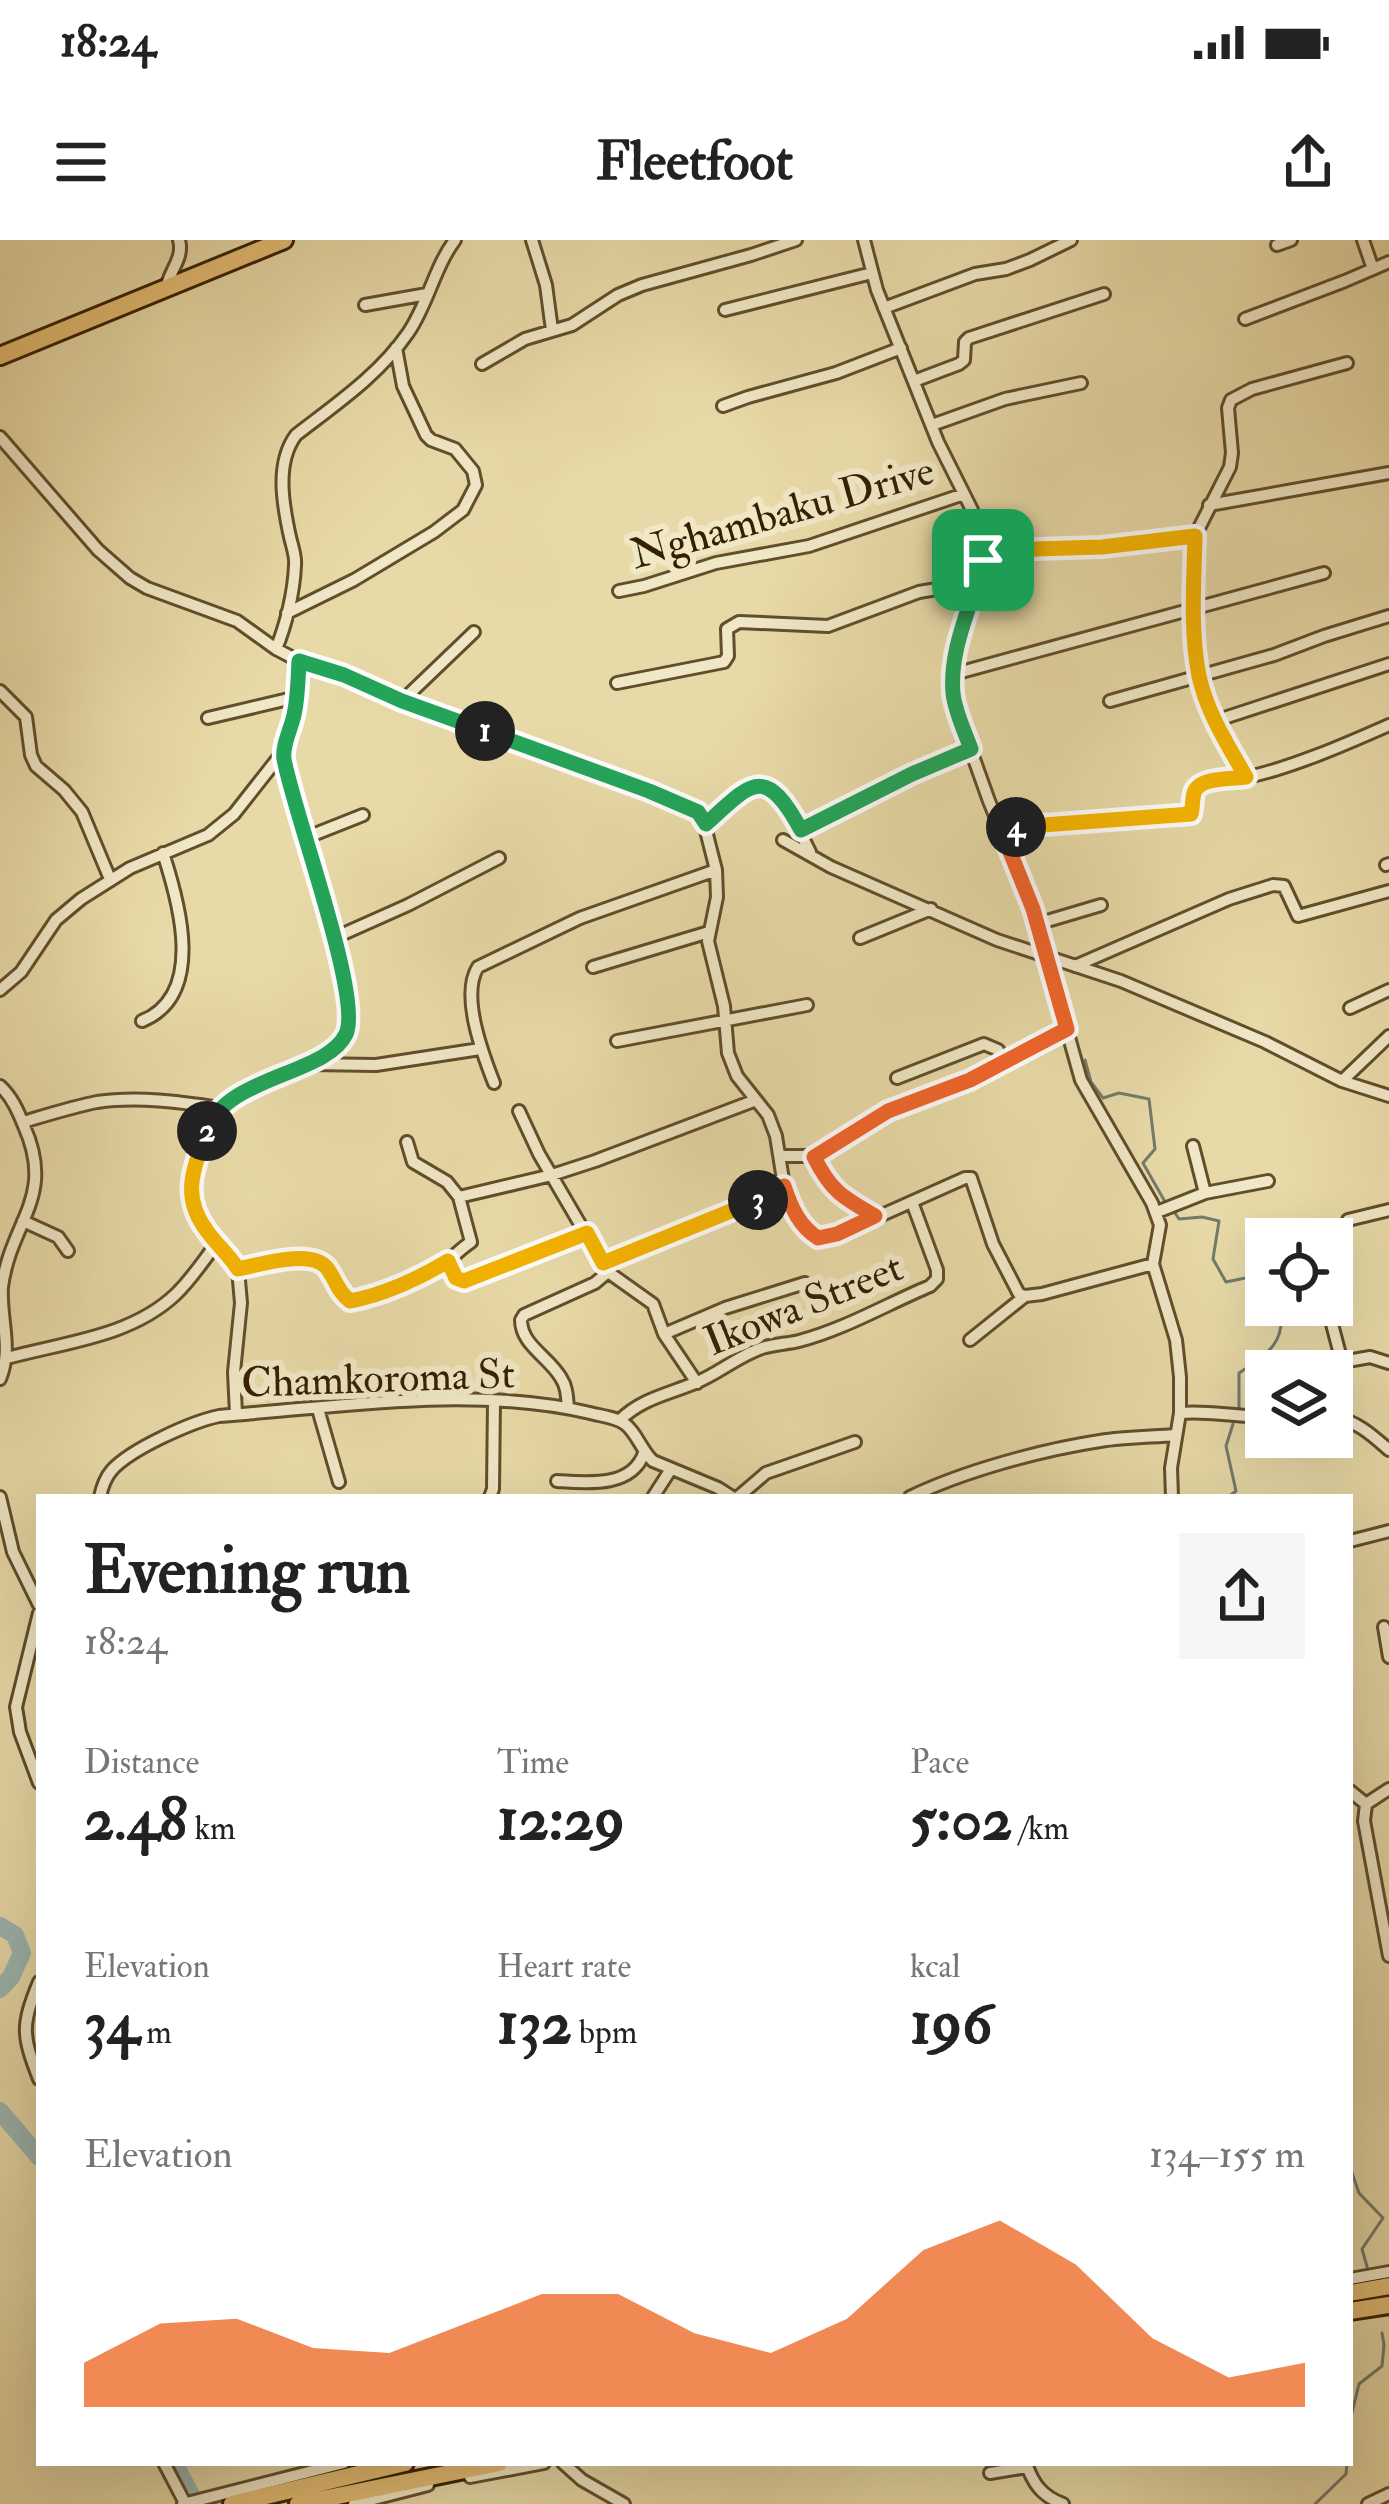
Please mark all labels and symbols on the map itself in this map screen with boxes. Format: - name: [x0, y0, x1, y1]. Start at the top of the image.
- street label: Nghambaku Drive: [625, 445, 940, 581]
- pin: [932, 509, 1034, 611]
- pin: 1: [455, 701, 515, 761]
- pin: 4: [986, 797, 1046, 857]
- pin: 2: [177, 1101, 237, 1161]
- pin: 3: [728, 1170, 788, 1230]
- street label: Ikowa Street: [697, 1242, 911, 1368]
- street label: Chamkoroma St: [240, 1348, 516, 1410]

